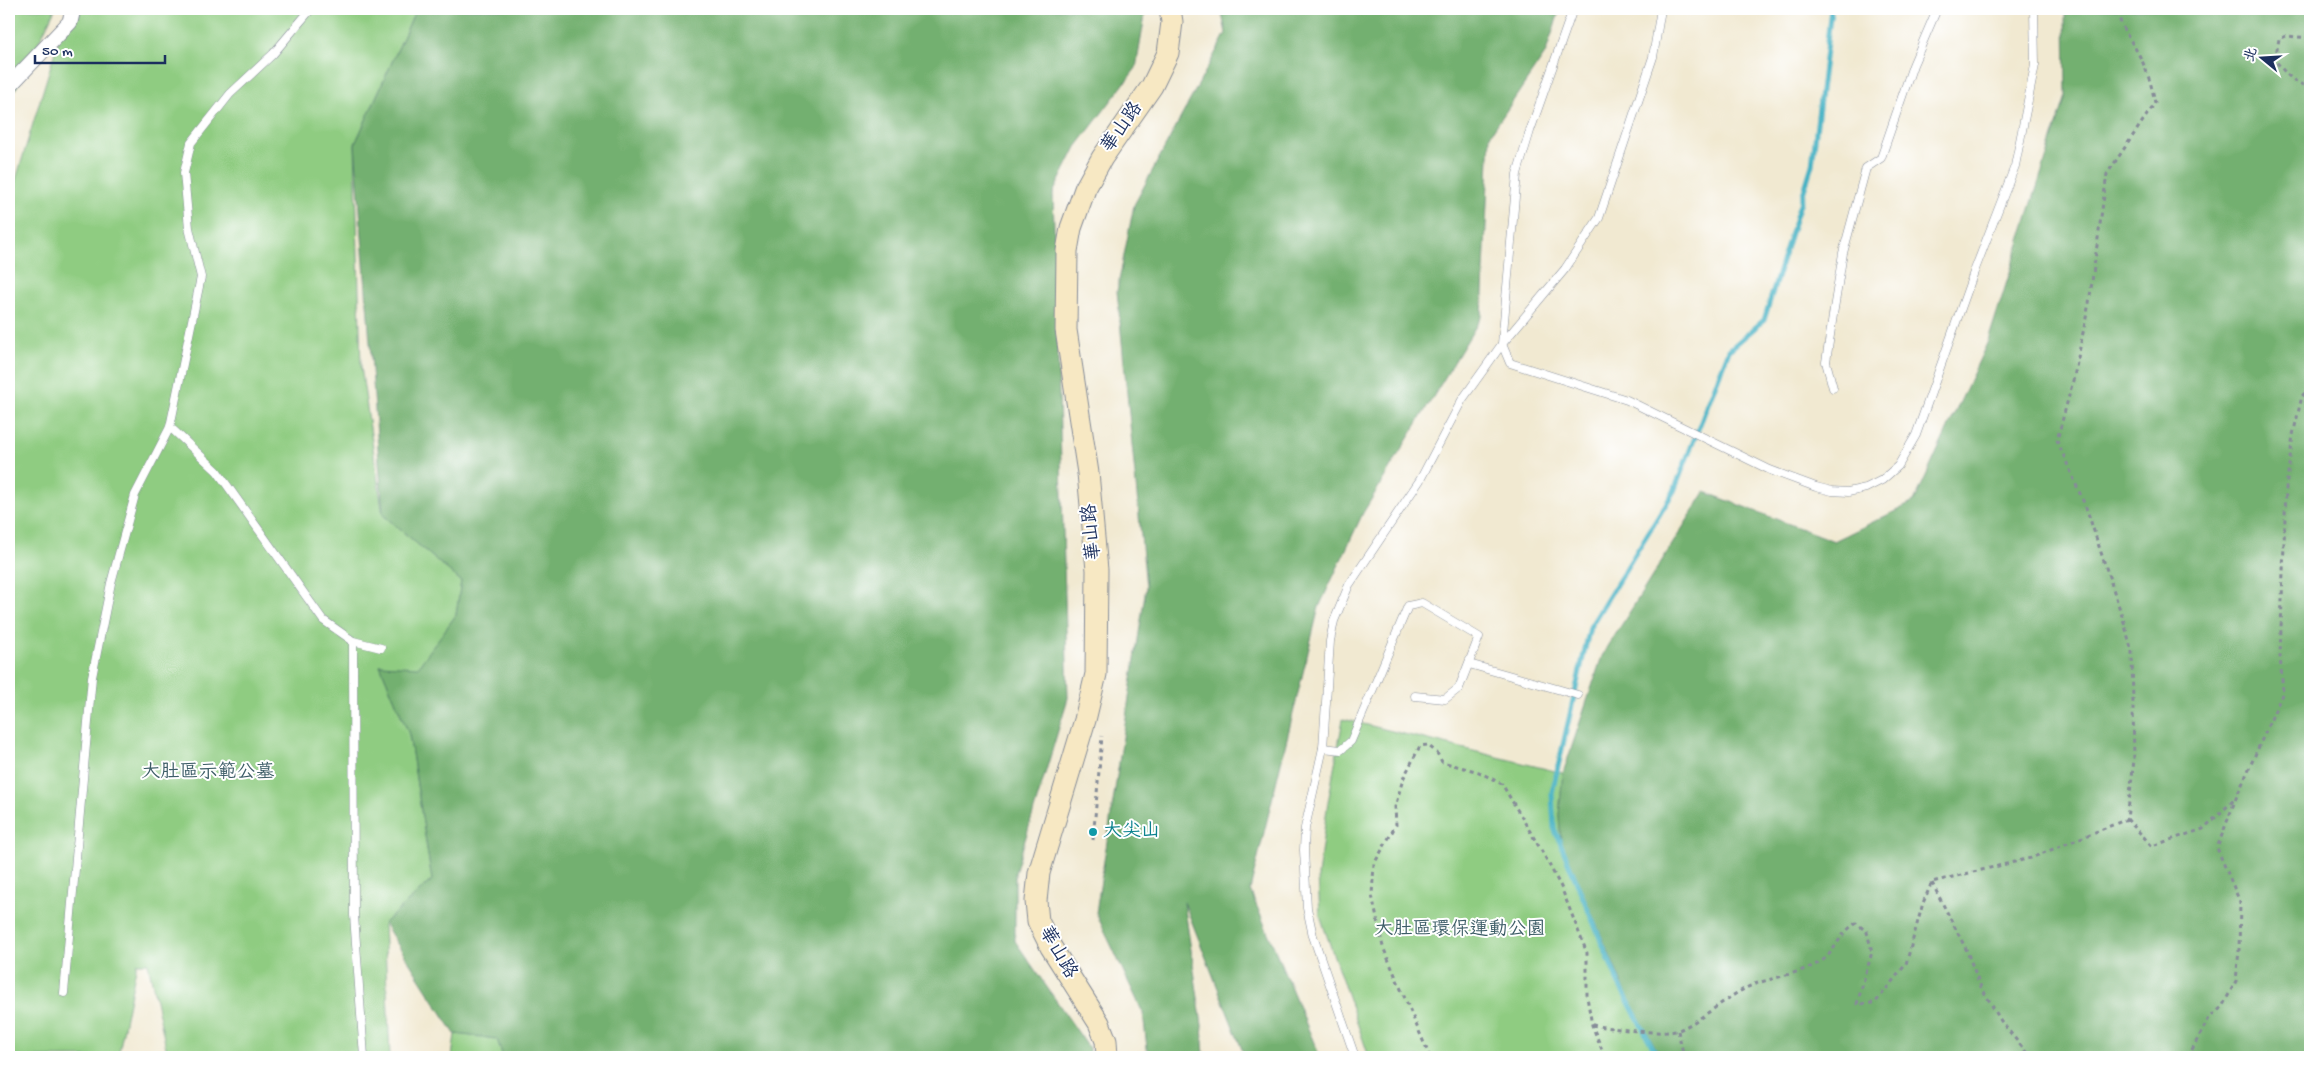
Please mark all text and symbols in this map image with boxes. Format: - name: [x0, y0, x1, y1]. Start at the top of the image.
- scale bar: [35, 32, 165, 64]
- north arrow: [2236, 32, 2286, 82]
- text: 50 m: [42, 43, 73, 61]
- text: 北: [2242, 45, 2262, 64]
- street label: 華山路: [1096, 97, 1149, 158]
- street label: 華山路: [1078, 503, 1107, 561]
- park label: 大肚區示範公墓: [141, 761, 275, 785]
- place label: 大尖山: [1103, 820, 1160, 844]
- marker: 大尖山: [1087, 826, 1099, 838]
- park label: 大肚區環保運動公園: [1374, 918, 1546, 942]
- street label: 華山路: [1033, 922, 1082, 983]

